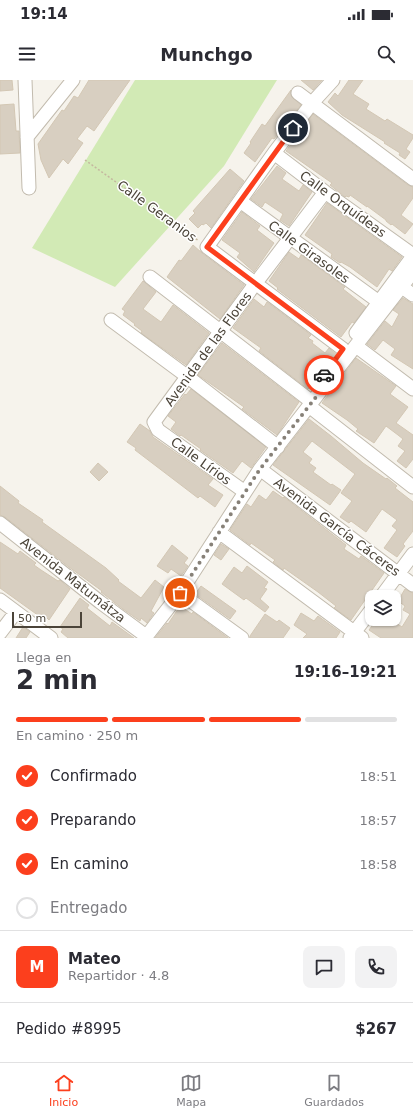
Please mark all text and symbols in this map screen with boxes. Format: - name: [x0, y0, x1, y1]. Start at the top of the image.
- text: 19:14: [20, 5, 68, 23]
- icon: menu: [16, 43, 38, 65]
- icon: search: [375, 43, 397, 65]
- text: Munchgo: [160, 44, 253, 65]
- pin: [276, 111, 310, 145]
- icon: home: [282, 117, 304, 139]
- street label: Calle Orquídeas: [297, 168, 389, 240]
- street label: Calle Geranios: [114, 177, 200, 245]
- street label: Calle Girasoles: [266, 218, 353, 287]
- street label: Avenida de las Flores: [161, 289, 255, 409]
- courier: [304, 355, 344, 395]
- icon: car: [313, 364, 335, 386]
- street label: Calle Lírios: [168, 434, 234, 488]
- street label: Avenida García Cáceres: [271, 475, 403, 579]
- street label: Avenida Matumátza: [18, 534, 128, 626]
- pin: [163, 576, 197, 610]
- icon: bag: [169, 582, 191, 604]
- map controls: [365, 590, 401, 626]
- button: layers: [365, 590, 401, 626]
- scale bar: [12, 610, 82, 629]
- text: 50 m: [18, 612, 46, 625]
- text: Llega en: [16, 650, 71, 665]
- text: 19:16–19:21: [294, 663, 397, 681]
- text: 2 min: [16, 665, 98, 695]
- text: En camino · 250 m: [16, 728, 138, 743]
- icon: check: [16, 765, 38, 787]
- text: Confirmado: [50, 767, 137, 785]
- text: 18:51: [360, 769, 397, 784]
- icon: check: [16, 809, 38, 831]
- text: Preparando: [50, 811, 136, 829]
- text: 18:57: [360, 813, 397, 828]
- icon: check: [16, 853, 38, 875]
- text: En camino: [50, 855, 129, 873]
- text: 18:58: [360, 857, 397, 872]
- text: Entregado: [50, 899, 127, 917]
- button: chat: [303, 946, 345, 988]
- button: phone: [355, 946, 397, 988]
- text: Mateo: [68, 950, 121, 968]
- text: M: [30, 958, 44, 976]
- text: Repartidor · 4.8: [68, 968, 169, 983]
- text: Pedido #8995: [16, 1020, 122, 1038]
- text: $267: [355, 1020, 397, 1038]
- tab: Inicio: [49, 1072, 78, 1109]
- tab: Mapa: [176, 1072, 206, 1109]
- tab: Guardados: [304, 1072, 364, 1109]

